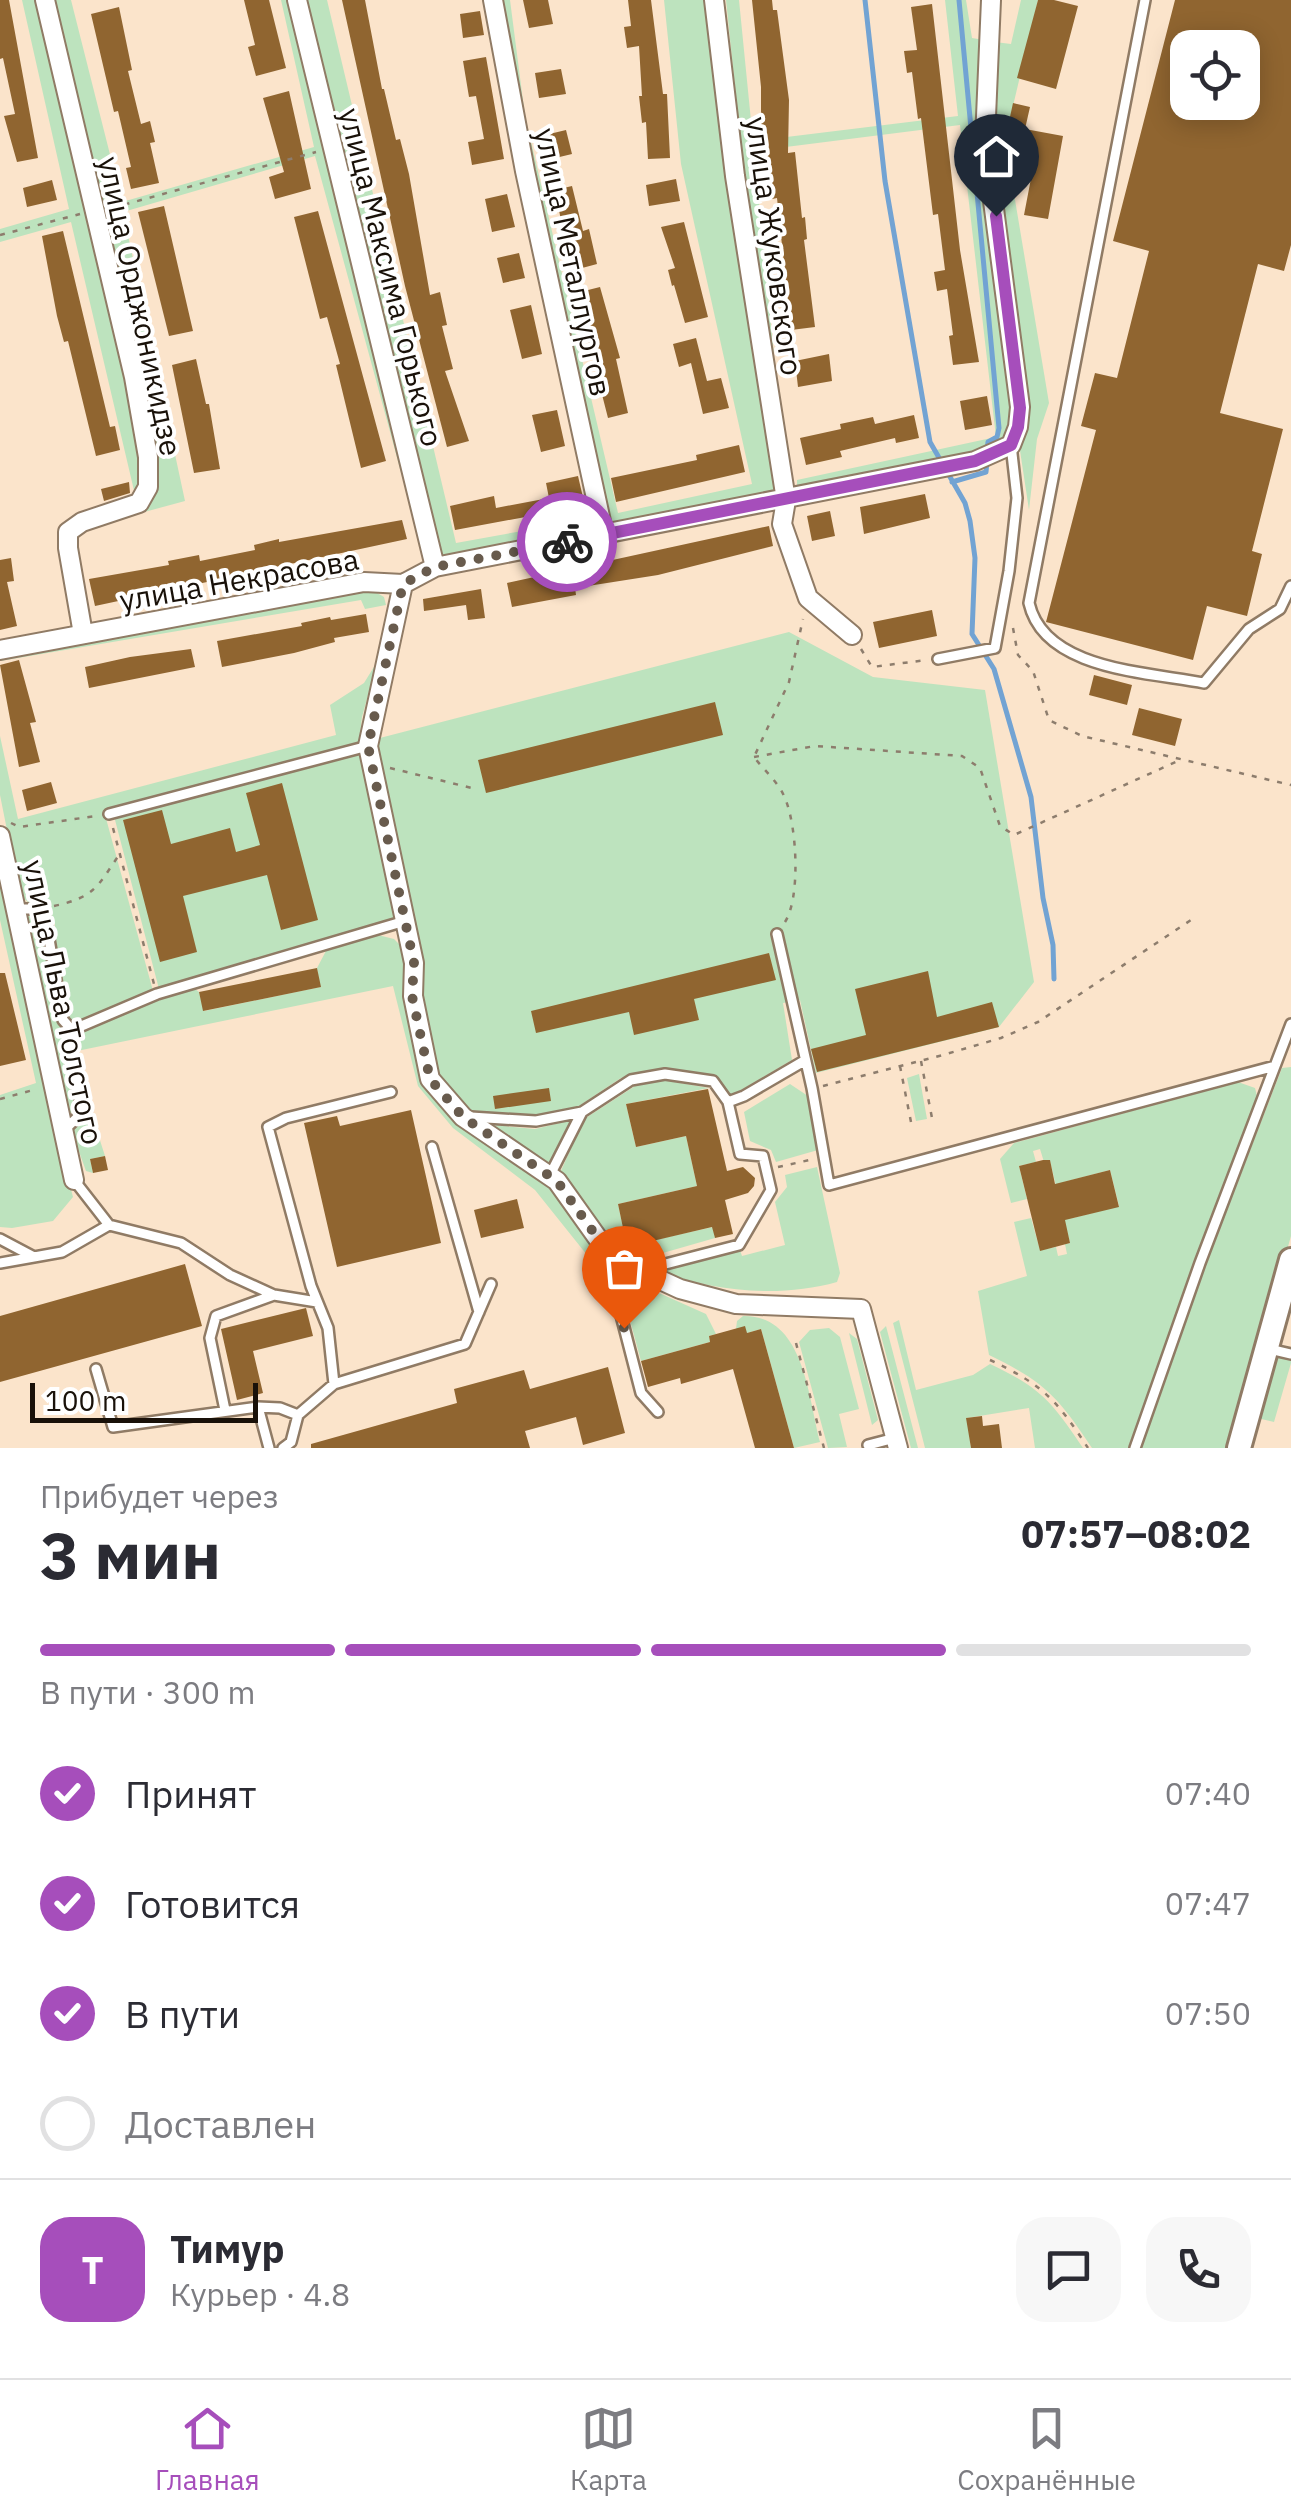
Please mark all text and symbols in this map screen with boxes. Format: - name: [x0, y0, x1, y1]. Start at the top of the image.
- map controls: [1170, 30, 1260, 120]
- button: locate: [1170, 30, 1260, 120]
- street label: улица Максима Горького: [331, 104, 453, 450]
- street label: улица Жуковского: [738, 114, 812, 378]
- pin: [954, 114, 1039, 217]
- street label: улица Металлургов: [527, 124, 621, 400]
- icon: home: [969, 129, 1024, 184]
- street label: улица Орджоникидзе: [90, 153, 192, 459]
- courier: [517, 492, 617, 592]
- icon: bike: [540, 515, 595, 570]
- street label: улица Некрасова: [116, 539, 362, 619]
- street label: улица Льва Толстого: [15, 856, 113, 1148]
- pin: [582, 1226, 667, 1329]
- icon: bag: [597, 1241, 652, 1296]
- scale bar: [30, 1378, 258, 1422]
- text: 100 m: [45, 1382, 126, 1419]
- text: Прибудет через: [40, 1475, 279, 1517]
- text: 07:57–08:02: [1021, 1509, 1251, 1558]
- text: 3 мин: [40, 1512, 221, 1597]
- text: В пути · 300 m: [40, 1671, 256, 1713]
- icon: check: [40, 1766, 95, 1821]
- text: Принят: [125, 1769, 256, 1818]
- text: 07:40: [1165, 1772, 1251, 1814]
- icon: check: [40, 1876, 95, 1931]
- text: Готовится: [125, 1879, 300, 1928]
- text: 07:47: [1165, 1882, 1251, 1924]
- icon: check: [40, 1986, 95, 2041]
- text: В пути: [125, 1989, 240, 2038]
- text: 07:50: [1165, 1992, 1251, 2034]
- text: Доставлен: [125, 2099, 316, 2148]
- button: chat: [1016, 2217, 1121, 2322]
- button: phone: [1146, 2217, 1251, 2322]
- text: Тимур: [170, 2224, 285, 2273]
- text: Т: [81, 2245, 104, 2294]
- text: Курьер · 4.8: [170, 2273, 350, 2315]
- tab: Главная: [155, 2401, 260, 2498]
- tab: Карта: [570, 2401, 647, 2498]
- tab: Сохранённые: [957, 2401, 1136, 2498]

